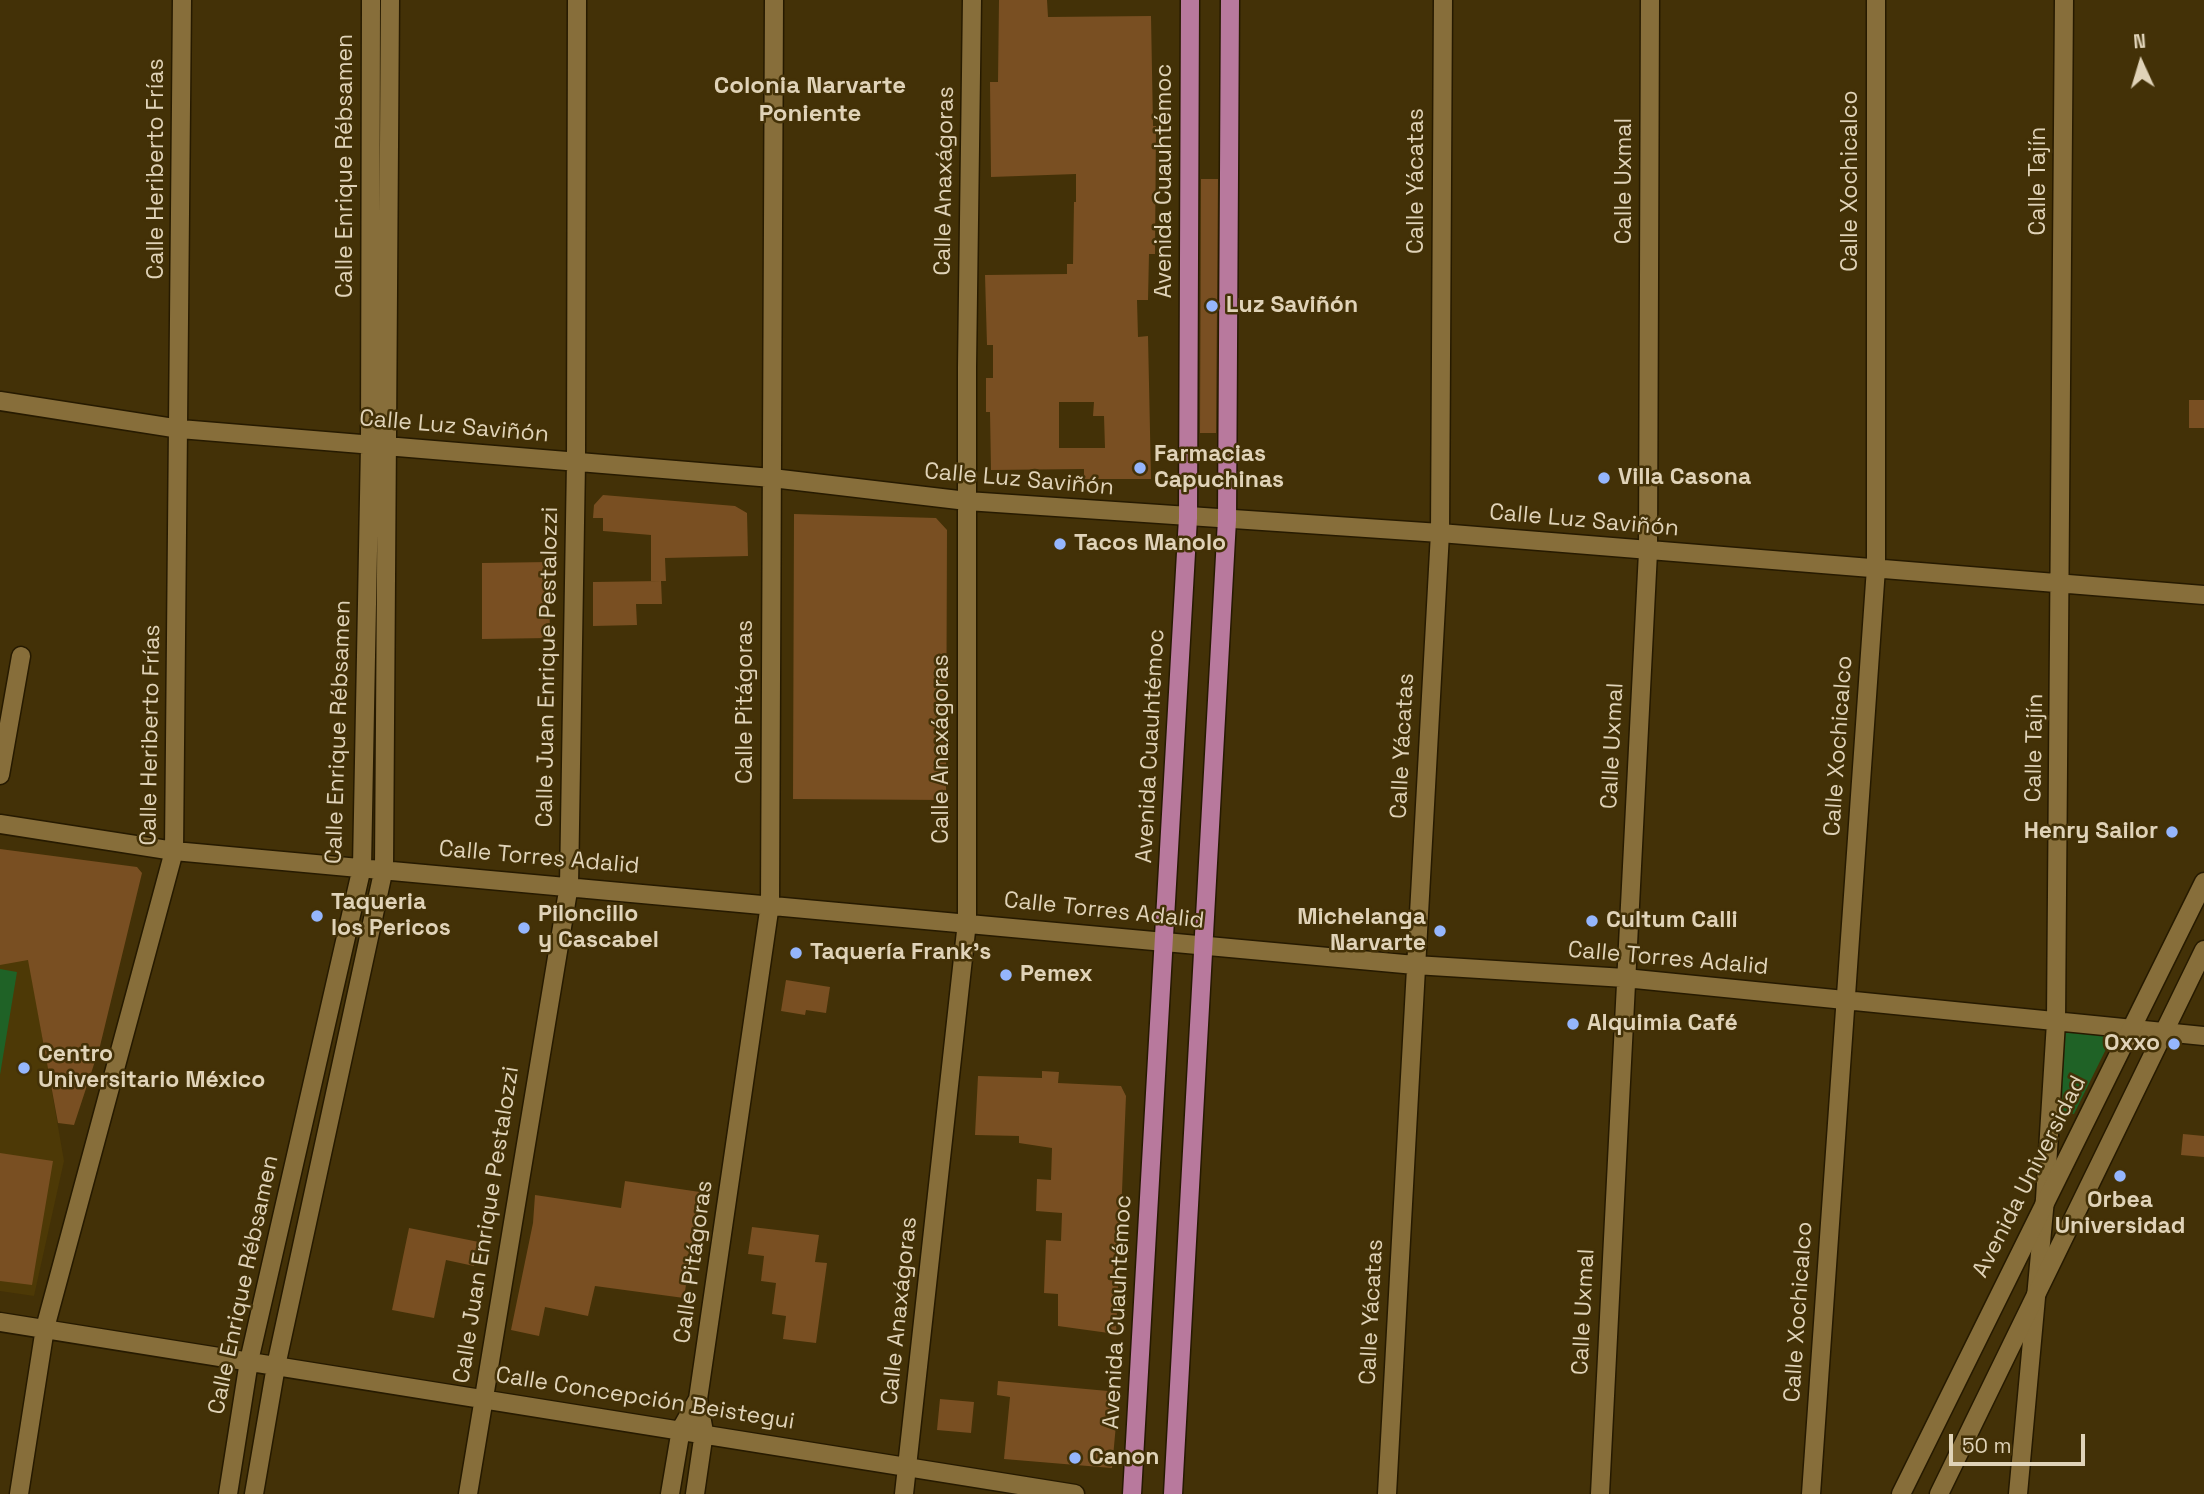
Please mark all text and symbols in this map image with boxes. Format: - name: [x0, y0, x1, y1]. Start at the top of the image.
- north arrow: [2106, 28, 2176, 98]
- text: N: [2132, 29, 2147, 54]
- street label: Calle Enrique Rébsamen: [332, 34, 360, 298]
- street label: Calle Heriberto Frías: [143, 58, 171, 280]
- street label: Avenida Cuauhtémoc: [1151, 64, 1179, 298]
- district label: Colonia Narvarte Poniente: [714, 72, 906, 128]
- street label: Calle Anaxágoras: [930, 86, 960, 276]
- street label: Calle Xochicalco: [1837, 90, 1865, 272]
- street label: Calle Yácatas: [1403, 108, 1431, 254]
- street label: Calle Uxmal: [1611, 118, 1639, 244]
- street label: Calle Tajín: [2025, 127, 2053, 235]
- place label: Luz Saviñón: [1226, 292, 1358, 320]
- marker: Luz Saviñón: [1204, 298, 1220, 314]
- street label: Calle Luz Saviñón: [358, 405, 550, 449]
- place label: Farmacias Capuchinas: [1154, 441, 1284, 495]
- street label: Calle Luz Saviñón: [923, 458, 1115, 502]
- marker: Farmacias Capuchinas: [1132, 460, 1148, 476]
- place label: Villa Casona: [1618, 464, 1751, 492]
- marker: Villa Casona: [1596, 470, 1612, 486]
- street label: Calle Luz Saviñón: [1488, 499, 1680, 543]
- street label: Calle Juan Enrique Pestalozzi: [531, 506, 565, 828]
- place label: Tacos Manolo: [1074, 530, 1226, 558]
- marker: Tacos Manolo: [1052, 536, 1068, 552]
- street label: Calle Enrique Rébsamen: [321, 599, 357, 865]
- street label: Calle Pitágoras: [732, 620, 760, 784]
- street label: Calle Heriberto Frías: [135, 624, 167, 846]
- street label: Avenida Cuauhtémoc: [1131, 628, 1171, 864]
- street label: Calle Anaxágoras: [928, 654, 956, 844]
- street label: Calle Xochicalco: [1819, 655, 1859, 837]
- street label: Calle Yácatas: [1385, 672, 1421, 820]
- street label: Calle Uxmal: [1596, 682, 1630, 810]
- street label: Calle Tajín: [2020, 693, 2050, 803]
- place label: Henry Sailor: [2024, 818, 2158, 846]
- marker: Henry Sailor: [2164, 824, 2180, 840]
- street label: Calle Torres Adalid: [437, 835, 641, 881]
- street label: Calle Torres Adalid: [1002, 887, 1206, 935]
- place label: Taqueria los Pericos: [331, 889, 451, 943]
- place label: Piloncillo y Cascabel: [538, 901, 659, 955]
- place label: Michelanga Narvarte: [1297, 904, 1426, 958]
- place label: Cultum Calli: [1606, 907, 1738, 935]
- marker: Taqueria los Pericos: [309, 908, 325, 924]
- marker: Cultum Calli: [1584, 913, 1600, 929]
- marker: Piloncillo y Cascabel: [516, 920, 532, 936]
- marker: Michelanga Narvarte: [1432, 923, 1448, 939]
- street label: Calle Torres Adalid: [1566, 936, 1770, 982]
- place label: Taquería Frank's: [810, 939, 991, 967]
- marker: Taquería Frank's: [788, 945, 804, 961]
- place label: Pemex: [1020, 961, 1093, 989]
- marker: Pemex: [998, 967, 1014, 983]
- place label: Alquimia Café: [1587, 1010, 1738, 1038]
- marker: Alquimia Café: [1565, 1016, 1581, 1032]
- place label: Oxxo: [2104, 1030, 2160, 1058]
- marker: Oxxo: [2166, 1036, 2182, 1052]
- place label: Centro Universitario México: [38, 1041, 265, 1095]
- marker: Centro Universitario México: [16, 1060, 32, 1076]
- street label: Calle Juan Enrique Pestalozzi: [448, 1064, 526, 1386]
- street label: Avenida Universidad: [1967, 1072, 2093, 1282]
- street label: Calle Enrique Rébsamen: [203, 1153, 285, 1417]
- marker: Orbea Universidad: [2112, 1168, 2128, 1184]
- street label: Calle Pitágoras: [669, 1179, 719, 1345]
- place label: Orbea Universidad: [2055, 1187, 2185, 1241]
- street label: Avenida Cuauhtémoc: [1098, 1194, 1138, 1430]
- street label: Calle Anaxágoras: [876, 1215, 924, 1407]
- street label: Calle Xochicalco: [1779, 1221, 1819, 1403]
- street label: Calle Yácatas: [1354, 1238, 1390, 1386]
- street label: Calle Uxmal: [1567, 1248, 1601, 1376]
- street label: Calle Concepción Beistegui: [494, 1362, 796, 1436]
- scale bar: [1952, 1420, 2088, 1464]
- text: 50 m: [1962, 1432, 2012, 1459]
- place label: Canon: [1089, 1444, 1160, 1472]
- marker: Canon: [1067, 1450, 1083, 1466]

